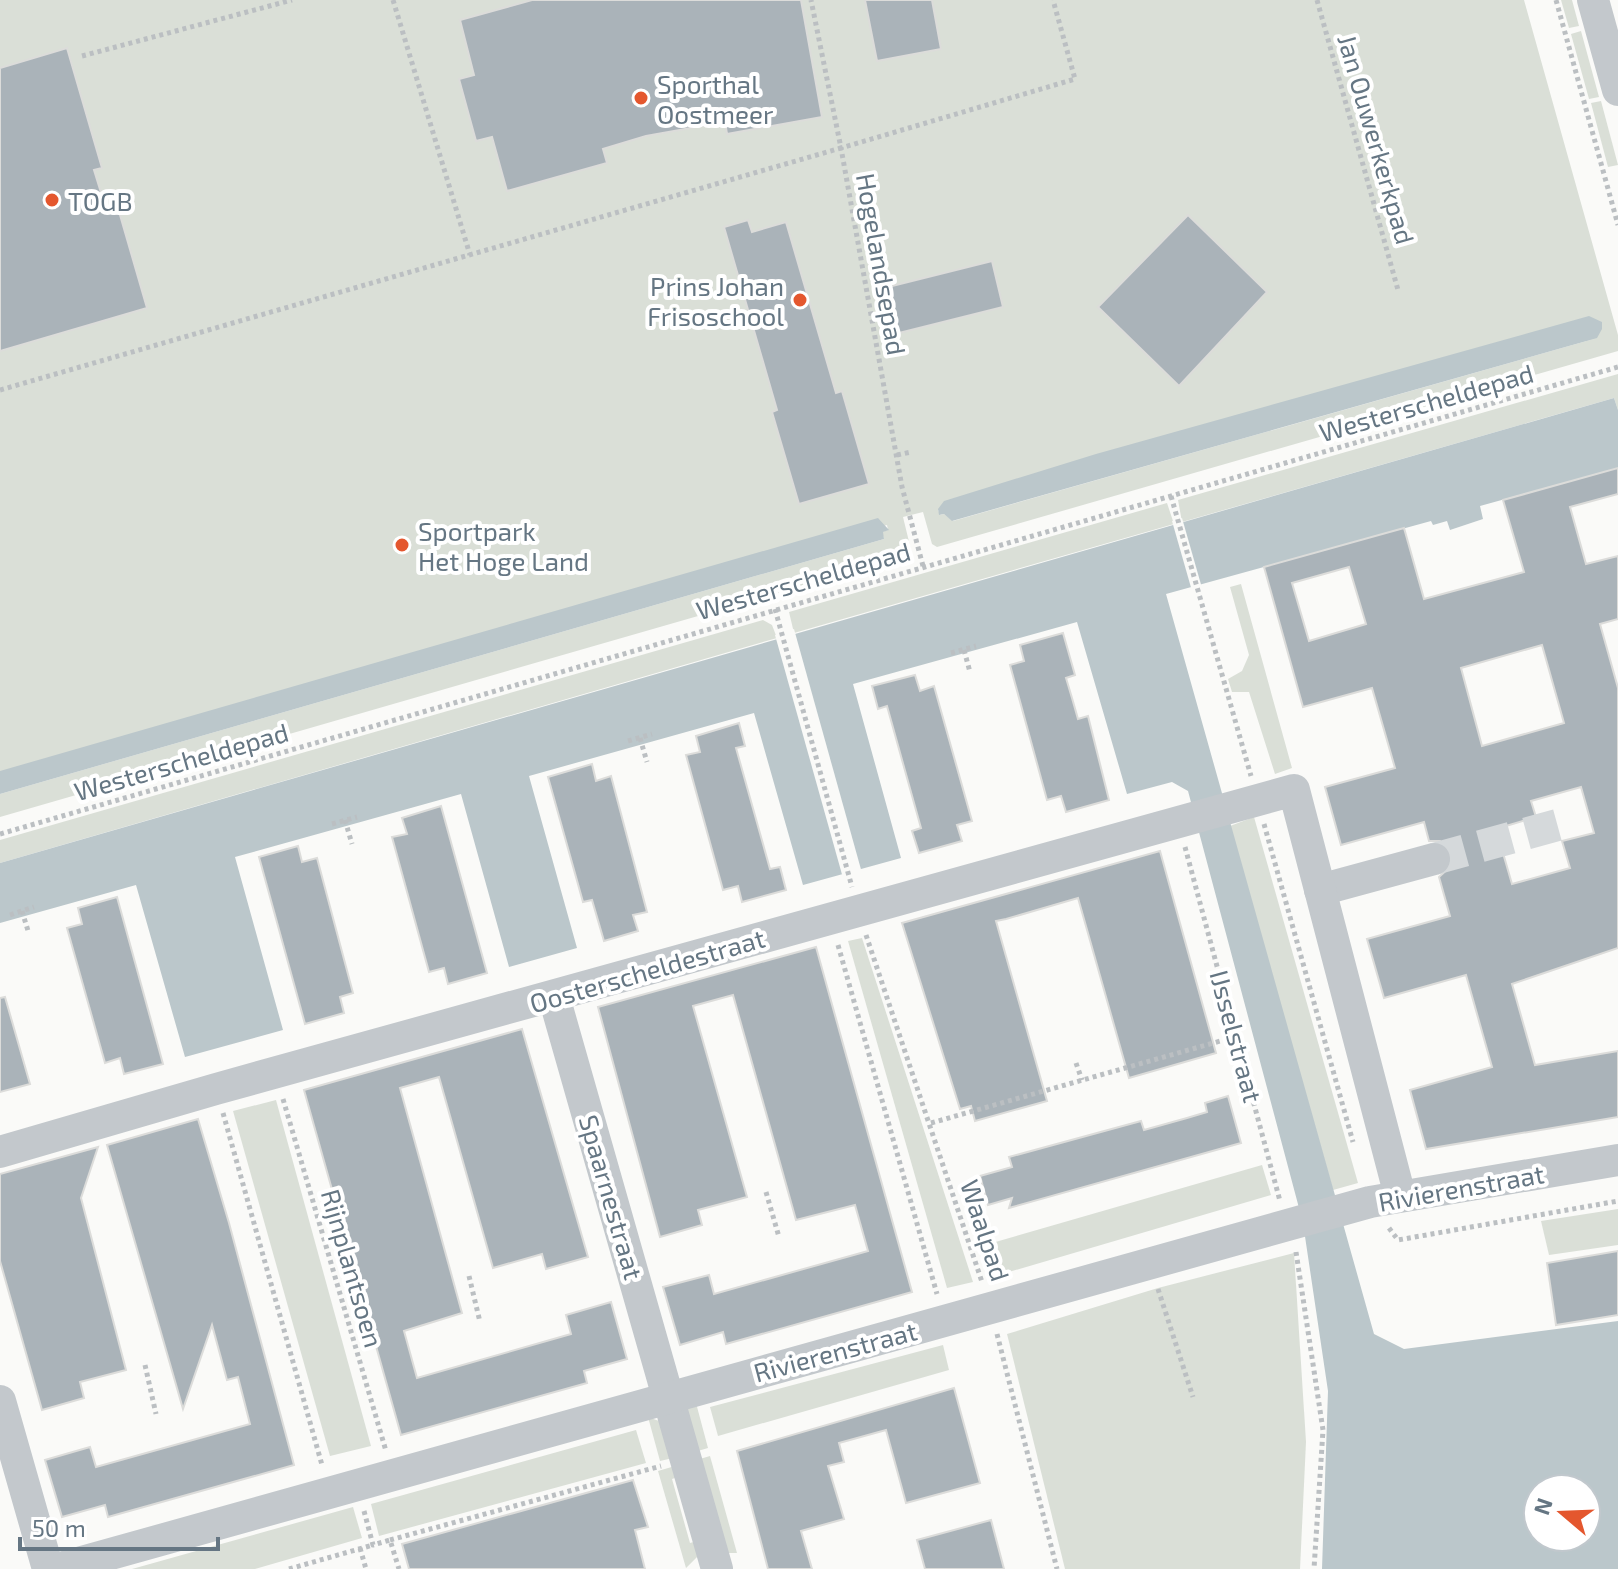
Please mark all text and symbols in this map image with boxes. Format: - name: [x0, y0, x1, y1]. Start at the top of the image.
- street label: Jan Ouwerkerkpad: [1332, 31, 1422, 247]
- place label: Sporthal Oostmeer: [657, 68, 773, 129]
- marker: Sporthal Oostmeer: [632, 89, 650, 107]
- street label: Hogelandsepad: [851, 171, 913, 357]
- place label: TOGB: [68, 185, 133, 216]
- marker: TOGB: [43, 191, 61, 209]
- place label: Prins Johan Frisoschool: [647, 270, 784, 331]
- marker: Prins Johan Frisoschool: [791, 291, 809, 309]
- street label: Westerscheldepad: [1315, 357, 1537, 447]
- place label: Sportpark Het Hoge Land: [418, 515, 589, 576]
- street label: Westerscheldepad: [692, 535, 914, 625]
- marker: Sportpark Het Hoge Land: [393, 536, 411, 554]
- street label: Westerscheldepad: [70, 716, 292, 806]
- street label: Oosterscheldestraat: [526, 922, 768, 1018]
- street label: IJsselstraat: [1204, 966, 1270, 1106]
- street label: Spaarnestraat: [574, 1111, 650, 1283]
- street label: Rivierenstraat: [1376, 1157, 1546, 1217]
- street label: Waalpad: [955, 1175, 1017, 1285]
- street label: Rijnplantsoen: [316, 1185, 390, 1351]
- street label: Rivierenstraat: [750, 1314, 920, 1388]
- north arrow: [1522, 1473, 1602, 1553]
- text: N: [1527, 1494, 1557, 1518]
- scale bar: [20, 1501, 218, 1551]
- text: 50 m: [32, 1513, 86, 1542]

